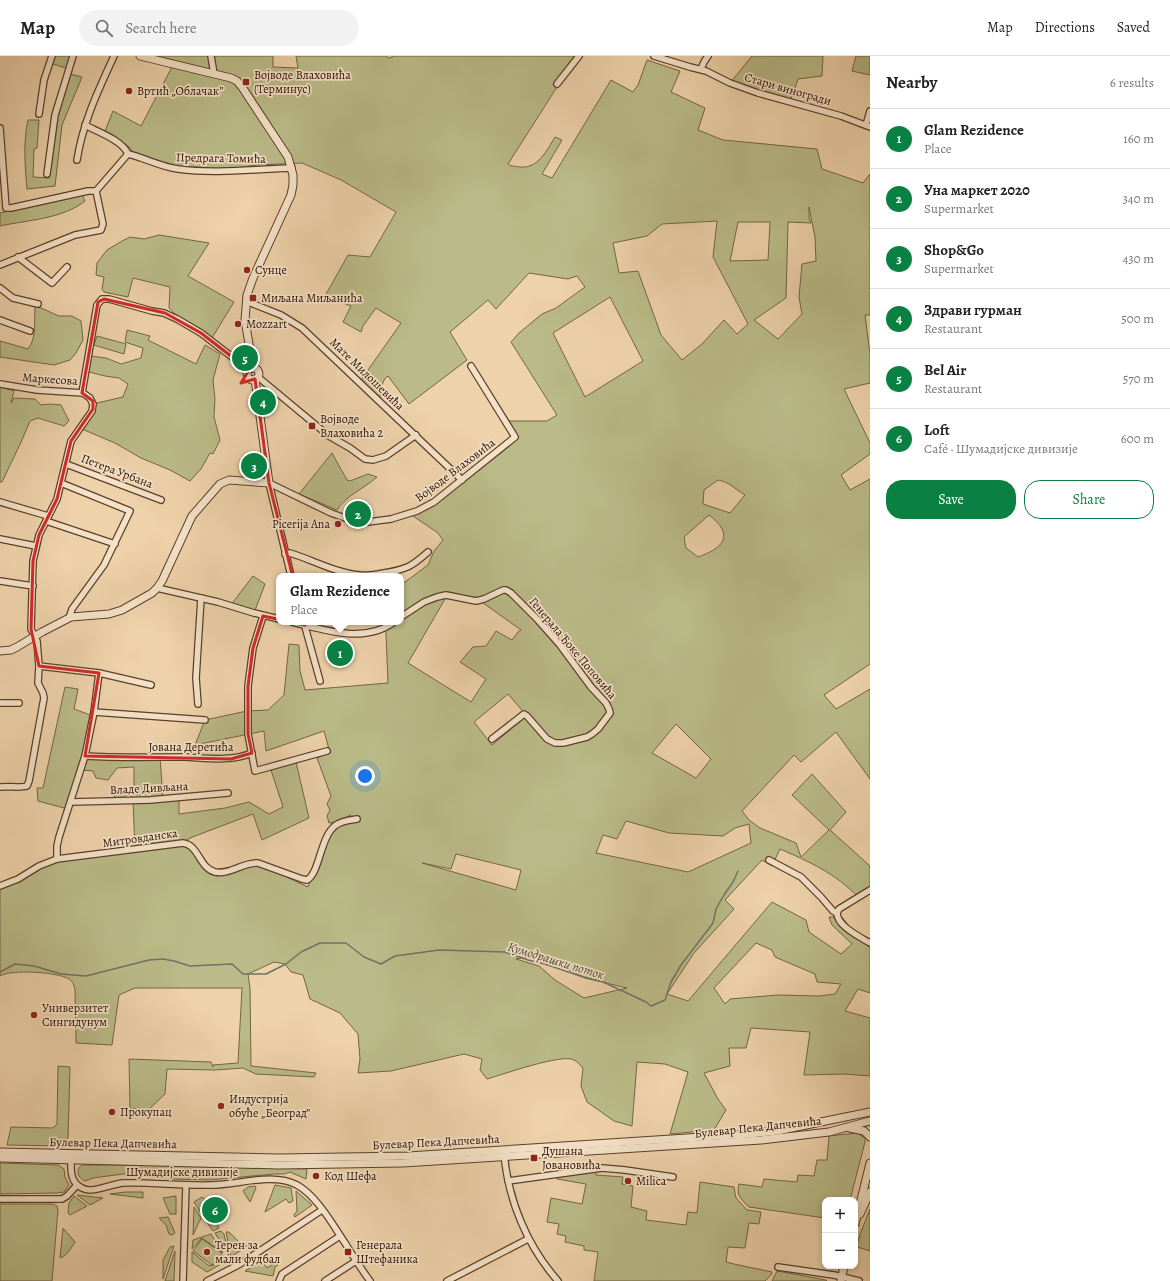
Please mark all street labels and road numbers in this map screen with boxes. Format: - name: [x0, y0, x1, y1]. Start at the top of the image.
- street label: Стари виногради: [743, 69, 833, 109]
- street label: Предрага Томића: [176, 149, 267, 167]
- street label: Мате Милошевића: [326, 334, 408, 414]
- street label: Маркесова: [22, 369, 79, 389]
- street label: Војводе Влаховића: [412, 434, 499, 505]
- street label: Петера Урбана: [79, 450, 156, 492]
- street label: Генерала Ђоке Поповића: [526, 594, 621, 703]
- street label: Јована Деретића: [149, 739, 234, 755]
- street label: Владе Дивљана: [109, 778, 189, 798]
- street label: Митровданска: [101, 825, 179, 851]
- street label: Булевар Пека Дапчевића: [694, 1112, 823, 1142]
- street label: Булевар Пека Дапчевића: [372, 1131, 501, 1153]
- street label: Булевар Пека Дапчевића: [49, 1134, 177, 1152]
- street label: Шумадијске дивизије: [126, 1164, 238, 1180]

